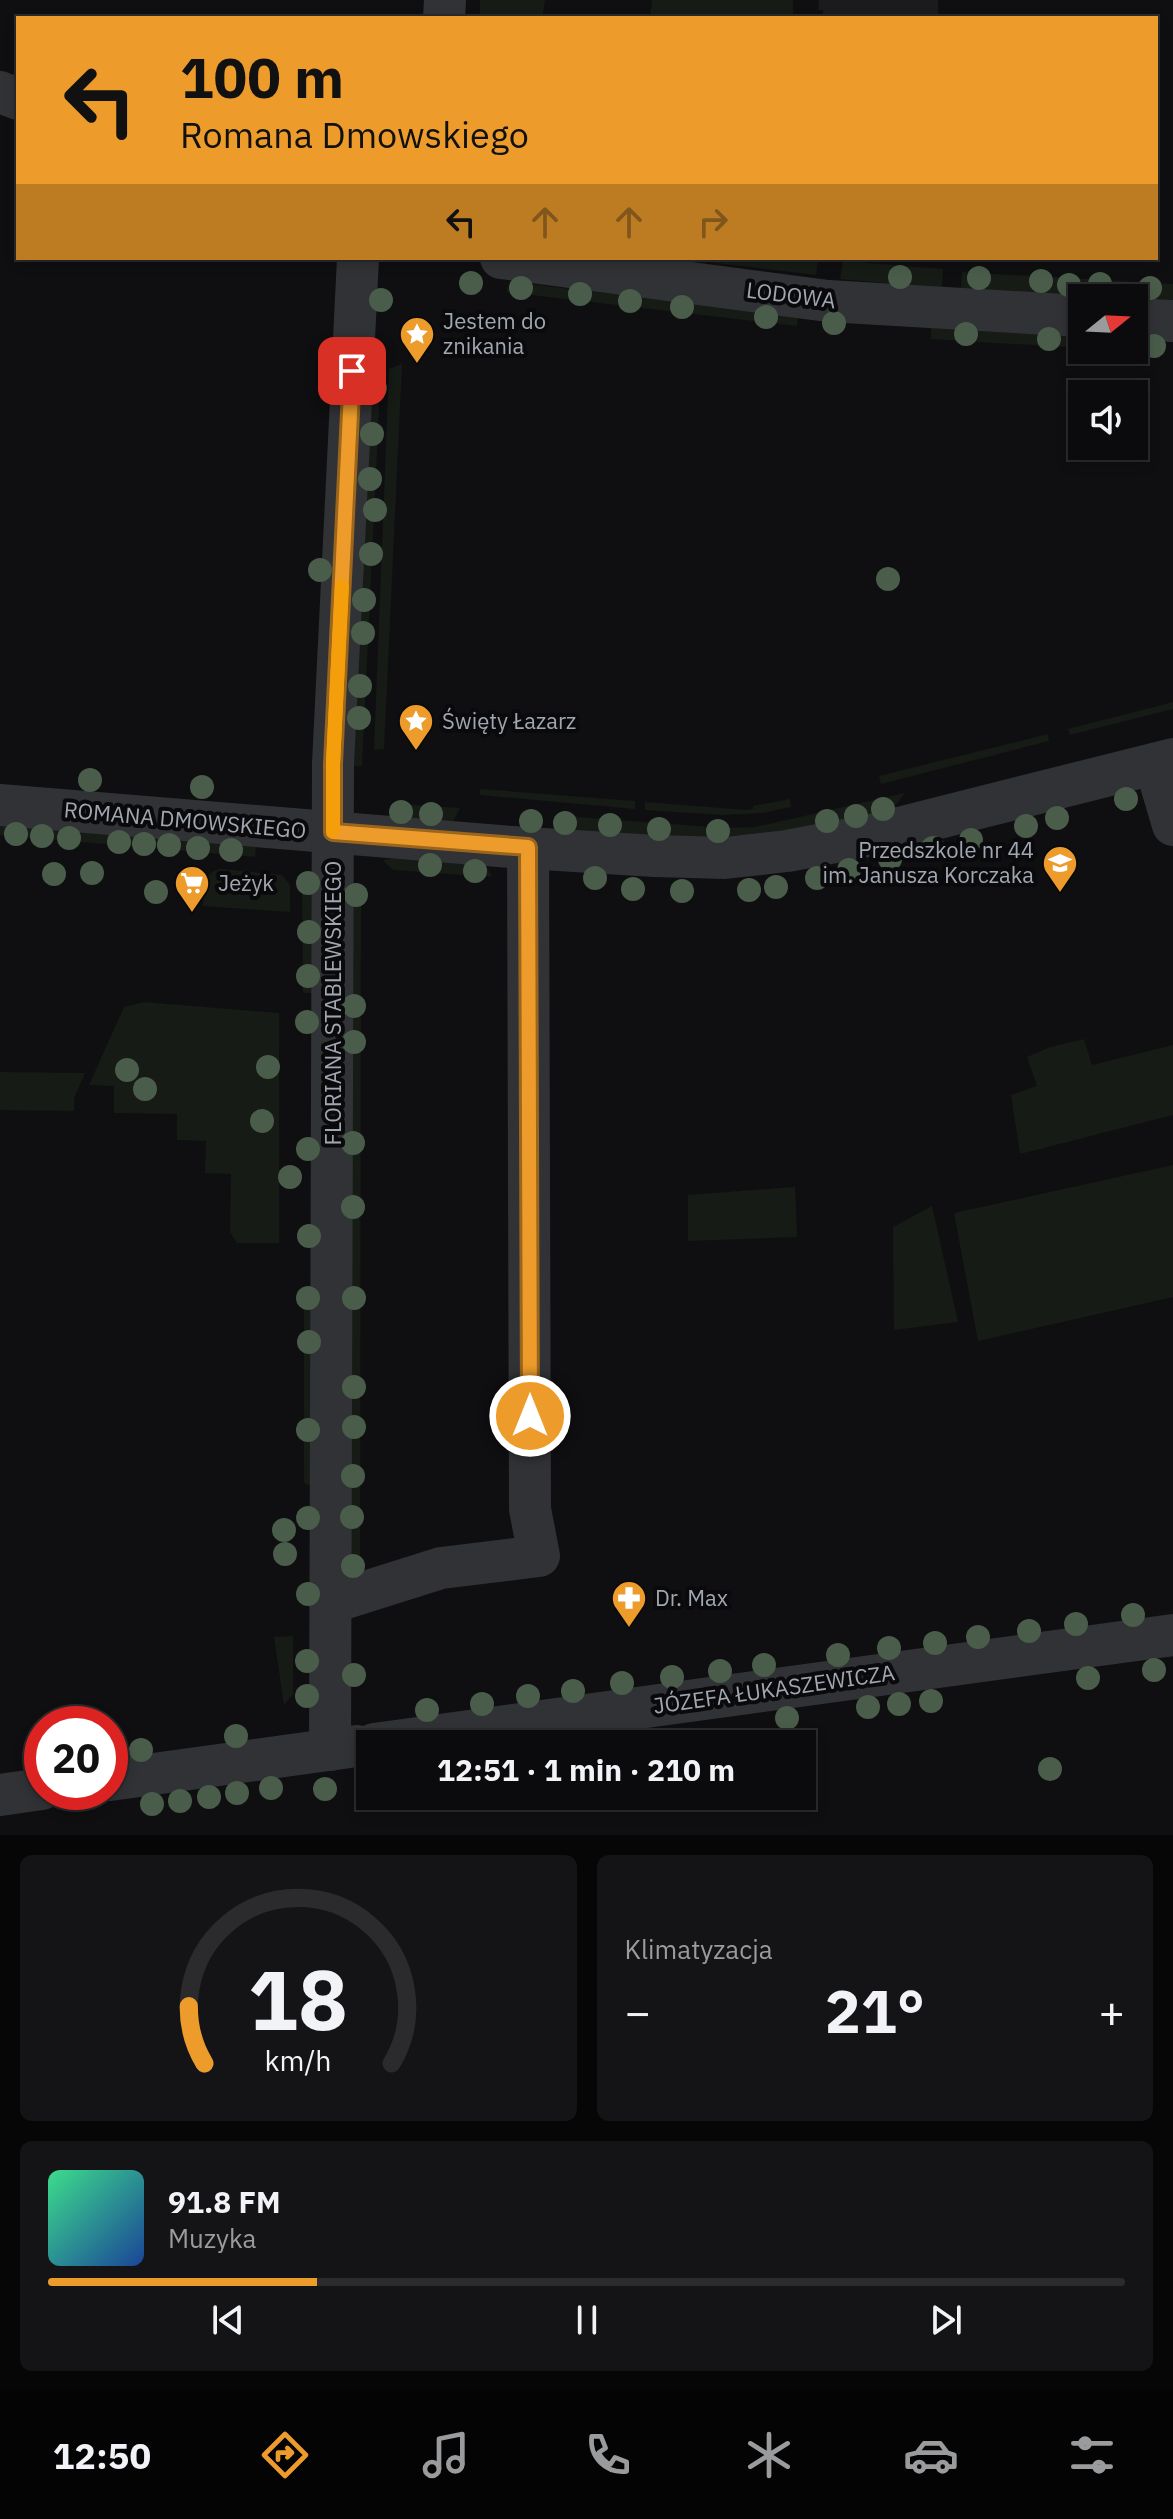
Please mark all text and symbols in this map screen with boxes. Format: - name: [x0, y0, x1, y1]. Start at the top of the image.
- text: 100 m: [180, 41, 344, 113]
- icon: left: [48, 48, 152, 152]
- text: Romana Dmowskiego: [180, 111, 529, 158]
- icon: left: [439, 200, 483, 244]
- icon: ahead: [523, 200, 567, 244]
- icon: ahead: [607, 200, 651, 244]
- icon: right: [691, 200, 735, 244]
- street label: LODOWA: [745, 275, 837, 314]
- north arrow: [1068, 284, 1148, 364]
- map controls: [1068, 284, 1148, 460]
- place label: Jestem do znikania: [443, 306, 546, 360]
- place icon: Jestem do znikania: [398, 315, 436, 365]
- pin: [318, 337, 386, 405]
- icon: arrive: [330, 349, 374, 393]
- button: sound: [1068, 380, 1148, 460]
- place icon: Święty Łazarz: [397, 702, 435, 752]
- place label: Święty Łazarz: [442, 706, 576, 735]
- street label: ROMANA DMOWSKIEGO: [63, 794, 307, 845]
- place label: Przedszkole nr 44 im. Janusza Korczaka: [823, 835, 1034, 889]
- school or university icon: Przedszkole nr 44 im. Janusza Korczaka: [1041, 844, 1079, 894]
- street label: FLORIANA STABLEWSKIEGO: [318, 861, 347, 1145]
- supermarket icon: Jeżyk: [173, 864, 211, 914]
- place label: Jeżyk: [218, 868, 274, 897]
- position arrow: [488, 1374, 572, 1458]
- pharmacy icon: Dr. Max: [610, 1579, 648, 1629]
- place label: Dr. Max: [655, 1583, 728, 1612]
- street label: JÓZEFA ŁUKASZEWICZA: [651, 1657, 897, 1720]
- speed limit sign: 20: [24, 1706, 128, 1810]
- text: 12:51 · 1 min · 210 m: [437, 1750, 735, 1789]
- text: Klimatyzacja: [625, 1932, 773, 1966]
- text: 18: [248, 1945, 348, 2053]
- text: 21°: [825, 1971, 925, 2050]
- text: −: [625, 1983, 651, 2040]
- text: +: [1099, 1983, 1125, 2040]
- text: km/h: [265, 2042, 332, 2079]
- text: 91.8 FM: [168, 2182, 281, 2221]
- text: Muzyka: [168, 2221, 256, 2255]
- icon: previous: [206, 2298, 250, 2342]
- icon: pause: [565, 2298, 609, 2342]
- icon: next: [924, 2298, 968, 2342]
- icon: directions: [257, 2427, 313, 2483]
- icon: music: [418, 2427, 474, 2483]
- icon: phone: [580, 2427, 636, 2483]
- icon: climate: [741, 2427, 797, 2483]
- icon: car: [903, 2427, 959, 2483]
- icon: filters: [1064, 2427, 1120, 2483]
- text: 12:50: [53, 2432, 151, 2479]

